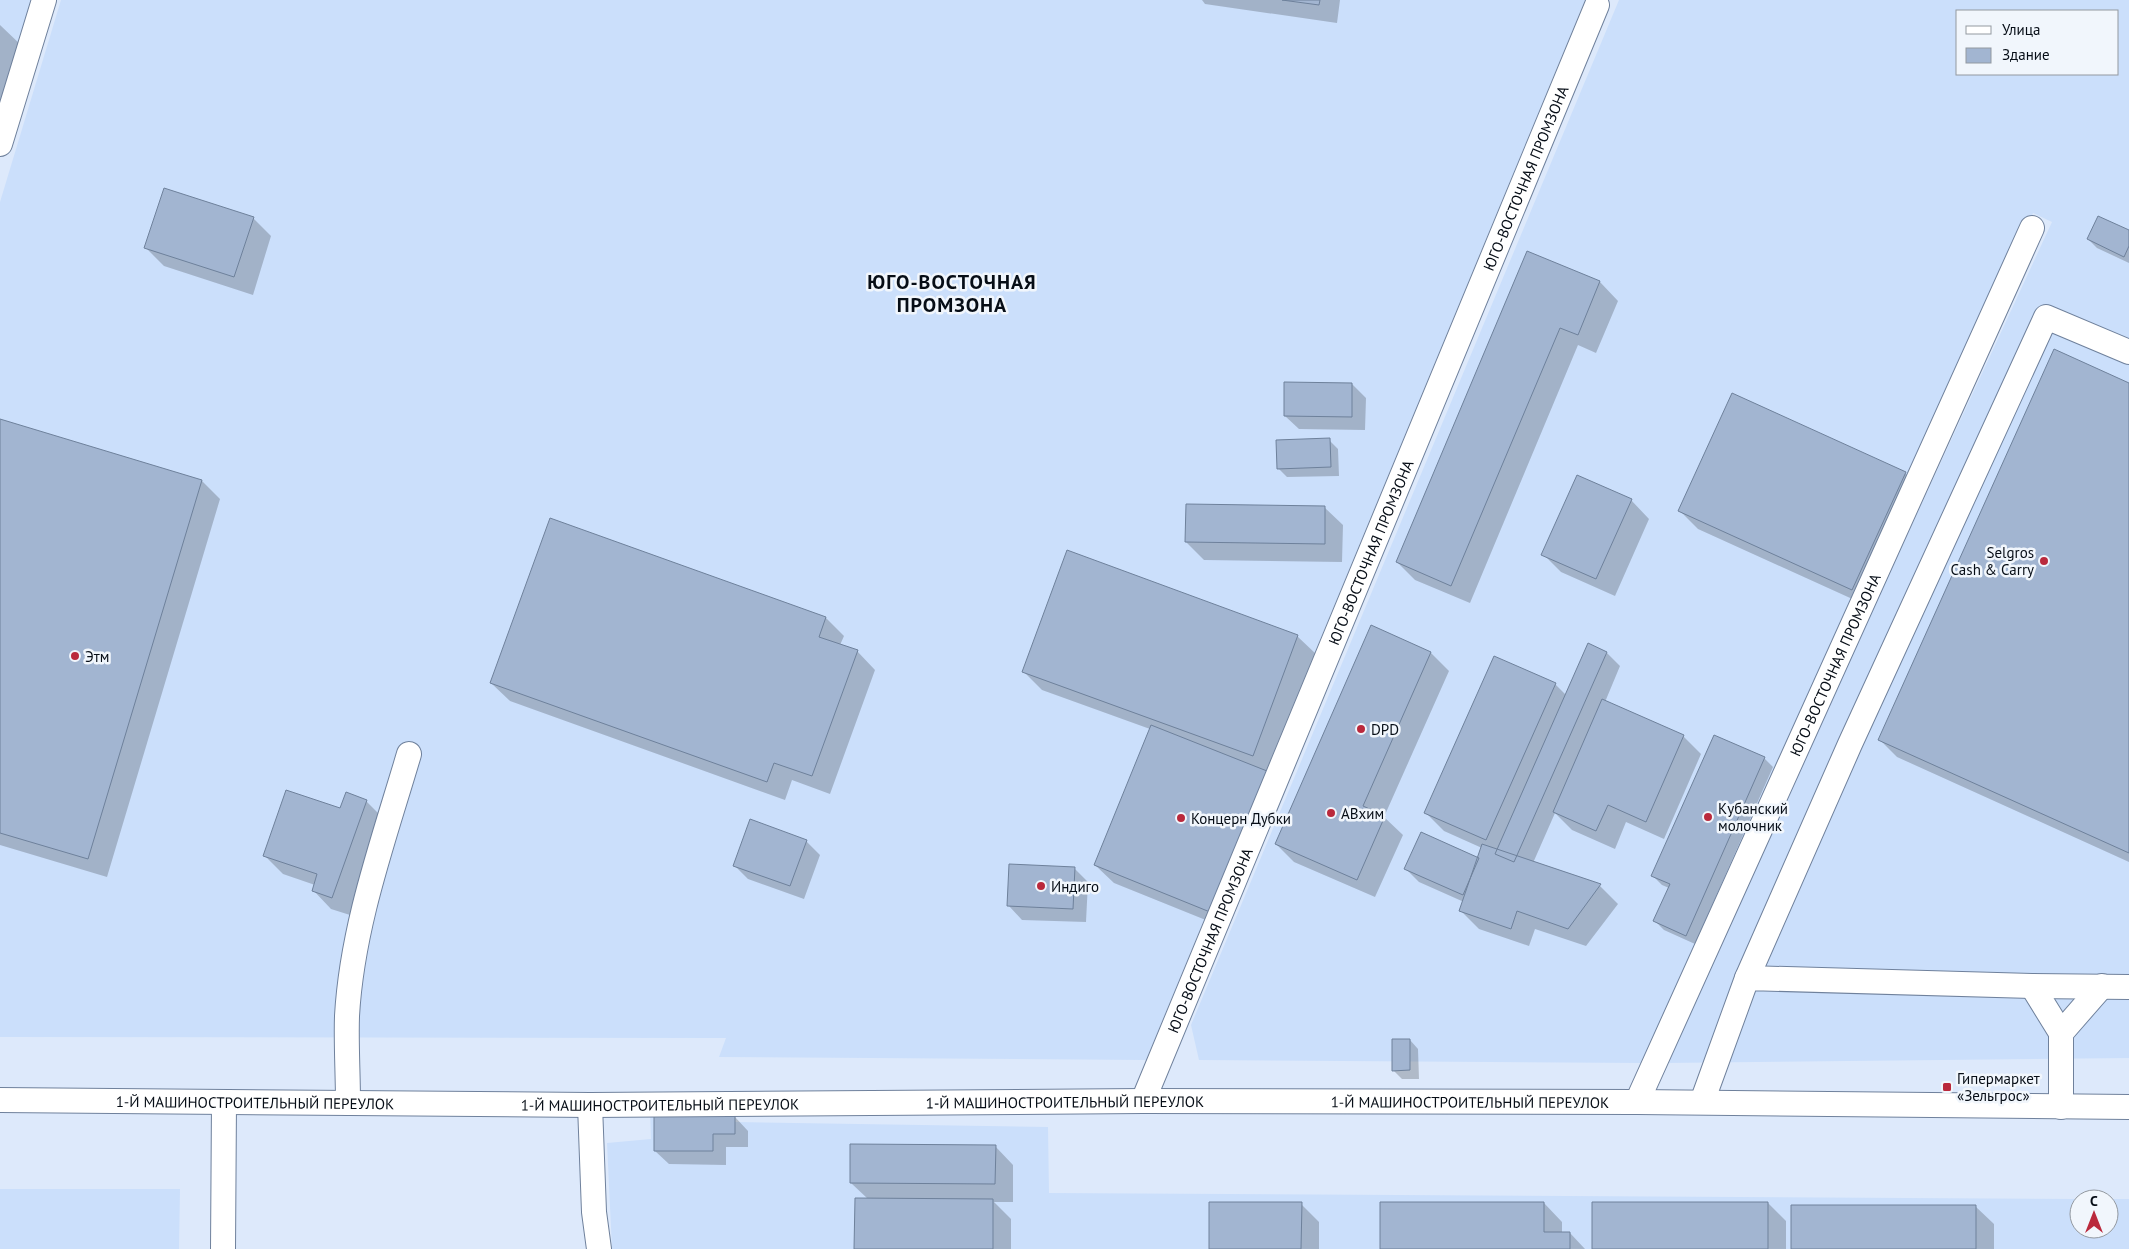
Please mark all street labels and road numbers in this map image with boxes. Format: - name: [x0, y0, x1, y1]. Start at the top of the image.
- street label: ЮГО-ВОСТОЧНАЯ ПРОМЗОНА: [1479, 83, 1572, 273]
- street label: ЮГО-ВОСТОЧНАЯ ПРОМЗОНА: [1324, 457, 1417, 648]
- street label: ЮГО-ВОСТОЧНАЯ ПРОМЗОНА: [1785, 570, 1884, 759]
- street label: ЮГО-ВОСТОЧНАЯ ПРОМЗОНА: [1163, 845, 1256, 1036]
- street label: 1-Й МАШИНОСТРОИТЕЛЬНЫЙ ПЕРЕУЛОК: [116, 1091, 394, 1113]
- street label: 1-Й МАШИНОСТРОИТЕЛЬНЫЙ ПЕРЕУЛОК: [926, 1091, 1204, 1112]
- street label: 1-Й МАШИНОСТРОИТЕЛЬНЫЙ ПЕРЕУЛОК: [1331, 1092, 1609, 1111]
- street label: 1-Й МАШИНОСТРОИТЕЛЬНЫЙ ПЕРЕУЛОК: [521, 1094, 799, 1115]

